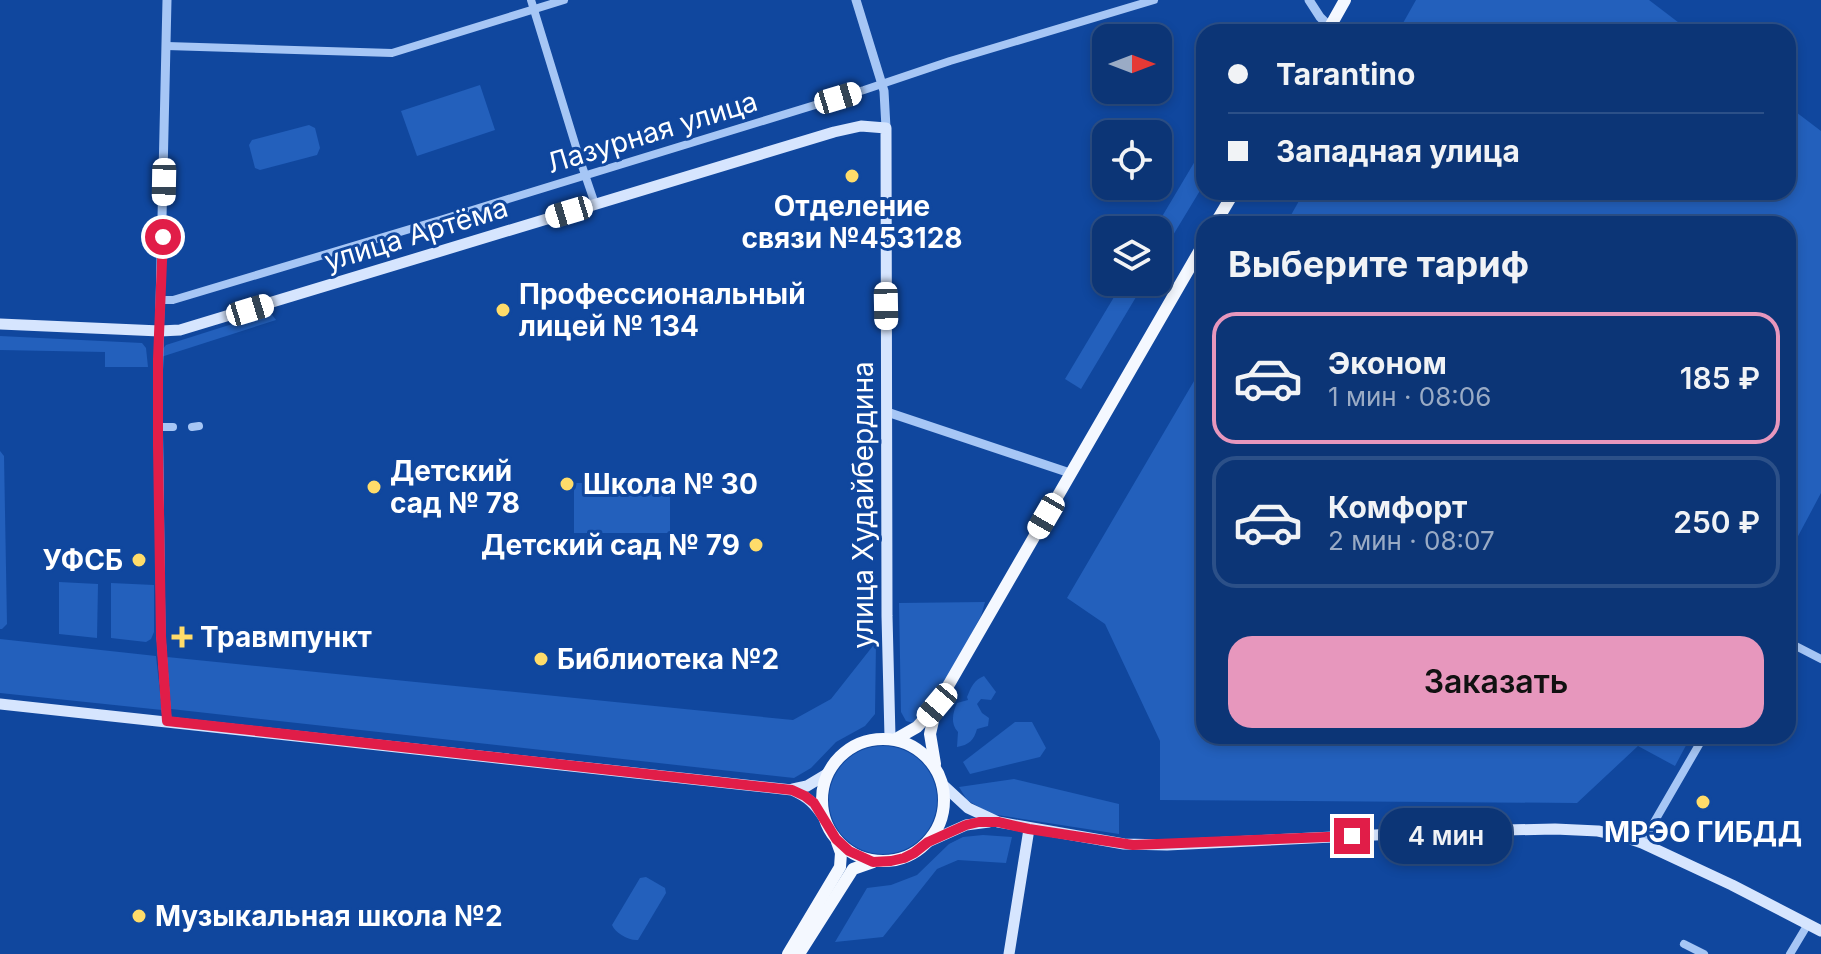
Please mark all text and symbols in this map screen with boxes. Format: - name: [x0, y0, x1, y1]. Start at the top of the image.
- north arrow: [1092, 24, 1172, 104]
- map controls: [1092, 24, 1172, 296]
- text: Tarantino: [1276, 56, 1415, 92]
- car: [812, 80, 864, 116]
- street label: Лазурная улица: [543, 84, 761, 180]
- button: locate: [1092, 120, 1172, 200]
- text: Западная улица: [1276, 133, 1520, 169]
- car: [152, 158, 176, 206]
- marker: Отделение связи №453128: [843, 167, 861, 185]
- place label: Отделение связи №453128: [741, 189, 963, 255]
- street label: улица Артёма: [320, 190, 512, 278]
- car: [543, 194, 595, 230]
- button: layers: [1092, 216, 1172, 296]
- route start: [145, 219, 181, 255]
- text: Выберите тариф: [1228, 242, 1529, 286]
- place label: Профессиональный лицей № 134: [519, 277, 806, 343]
- car: [874, 282, 898, 330]
- car: [224, 292, 276, 328]
- marker: Профессиональный лицей № 134: [494, 301, 512, 319]
- icon: car: [1232, 342, 1304, 414]
- text: Эконом: [1328, 345, 1447, 381]
- text: 185 ₽: [1680, 360, 1760, 396]
- street label: улица Худайбердина: [846, 361, 880, 649]
- text: 1 мин · 08:06: [1328, 381, 1491, 412]
- place label: Детский сад № 78: [390, 454, 520, 520]
- place label: Школа № 30: [583, 467, 758, 501]
- marker: Школа № 30: [558, 475, 576, 493]
- marker: Детский сад № 78: [365, 478, 383, 496]
- icon: car: [1232, 486, 1304, 558]
- car: [1024, 489, 1068, 543]
- text: Комфорт: [1328, 489, 1467, 525]
- text: 250 ₽: [1673, 504, 1760, 540]
- text: 2 мин · 08:07: [1328, 525, 1495, 556]
- place label: Детский сад № 79: [481, 528, 740, 562]
- marker: Детский сад № 79: [747, 536, 765, 554]
- place label: УФСБ: [43, 543, 123, 577]
- marker: УФСБ: [130, 551, 148, 569]
- place label: Травмпункт: [200, 620, 372, 654]
- marker: Травмпункт: [171, 626, 193, 648]
- button: Заказать: [1228, 636, 1764, 728]
- place label: Библиотека №2: [557, 642, 779, 676]
- marker: Библиотека №2: [532, 650, 550, 668]
- car: [912, 679, 962, 731]
- marker: МРЭО ГИБДД: [1694, 793, 1712, 811]
- callout: 4 мин: [1380, 808, 1512, 864]
- place label: МРЭО ГИБДД: [1604, 815, 1802, 849]
- route end: [1334, 818, 1370, 854]
- text: 4 мин: [1408, 820, 1484, 851]
- place label: Музыкальная школа №2: [155, 899, 503, 933]
- marker: Музыкальная школа №2: [130, 907, 148, 925]

